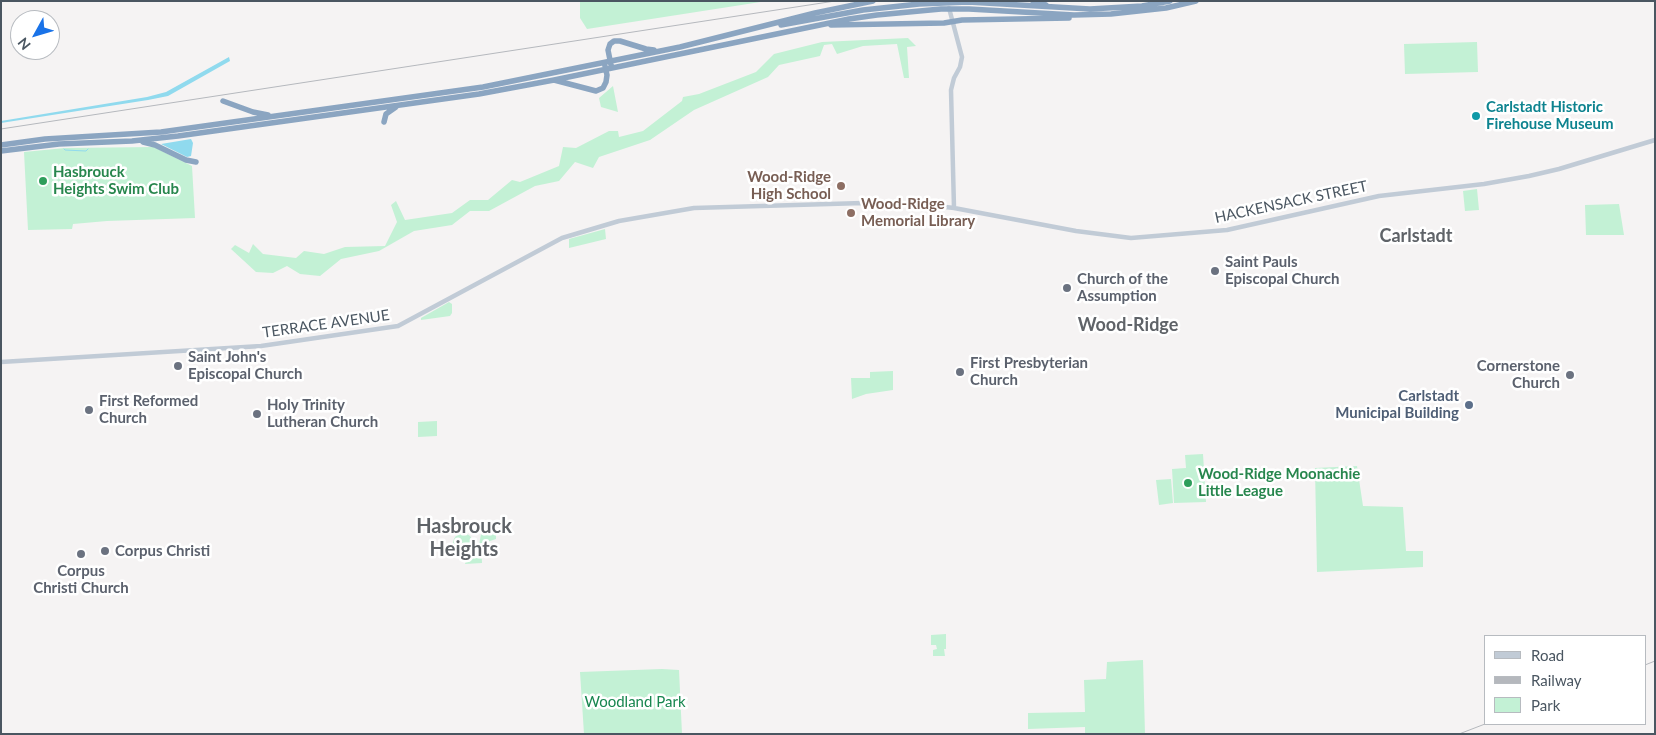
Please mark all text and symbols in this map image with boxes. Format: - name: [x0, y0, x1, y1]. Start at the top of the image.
- north arrow: [10, 10, 60, 60]
- text: N: [14, 35, 34, 54]
- place label: Carlstadt Historic Firehouse Museum: [1486, 98, 1614, 133]
- marker: Carlstadt Historic Firehouse Museum: [1470, 110, 1482, 122]
- place label: Hasbrouck Heights Swim Club: [53, 163, 179, 198]
- place label: Wood-Ridge High School: [747, 168, 831, 203]
- marker: Hasbrouck Heights Swim Club: [37, 175, 49, 187]
- street label: HACKENSACK STREET: [1213, 177, 1369, 227]
- marker: Wood-Ridge High School: [835, 180, 847, 192]
- place label: Wood-Ridge Memorial Library: [861, 195, 975, 230]
- marker: Wood-Ridge Memorial Library: [845, 207, 857, 219]
- district label: Carlstadt: [1380, 225, 1452, 247]
- place label: Saint Pauls Episcopal Church: [1225, 253, 1340, 288]
- marker: Saint Pauls Episcopal Church: [1209, 265, 1221, 277]
- place label: Church of the Assumption: [1077, 270, 1168, 305]
- marker: Church of the Assumption: [1061, 282, 1073, 294]
- street label: TERRACE AVENUE: [261, 306, 391, 342]
- district label: Wood-Ridge: [1078, 314, 1178, 336]
- place label: Saint John's Episcopal Church: [188, 348, 303, 383]
- place label: First Presbyterian Church: [970, 354, 1088, 389]
- place label: Cornerstone Church: [1477, 357, 1560, 392]
- marker: Saint John's Episcopal Church: [172, 360, 184, 372]
- marker: First Presbyterian Church: [954, 366, 966, 378]
- marker: Cornerstone Church: [1564, 369, 1576, 381]
- place label: Carlstadt Municipal Building: [1335, 387, 1459, 422]
- place label: First Reformed Church: [99, 392, 198, 427]
- place label: Holy Trinity Lutheran Church: [267, 396, 378, 431]
- marker: Carlstadt Municipal Building: [1463, 399, 1475, 411]
- marker: First Reformed Church: [83, 404, 95, 416]
- marker: Holy Trinity Lutheran Church: [251, 408, 263, 420]
- place label: Wood-Ridge Moonachie Little League: [1198, 465, 1360, 500]
- marker: Wood-Ridge Moonachie Little League: [1182, 477, 1194, 489]
- district label: Hasbrouck Heights: [416, 515, 512, 562]
- place label: Corpus Christi: [115, 542, 210, 560]
- marker: Corpus Christi: [99, 545, 111, 557]
- marker: Corpus Christi Church: [75, 548, 87, 560]
- place label: Corpus Christi Church: [33, 562, 129, 597]
- legend: [1484, 635, 1646, 725]
- text: Road: [1531, 646, 1564, 664]
- text: Railway: [1531, 671, 1582, 689]
- park label: Woodland Park: [584, 693, 686, 711]
- text: Park: [1531, 696, 1560, 714]

